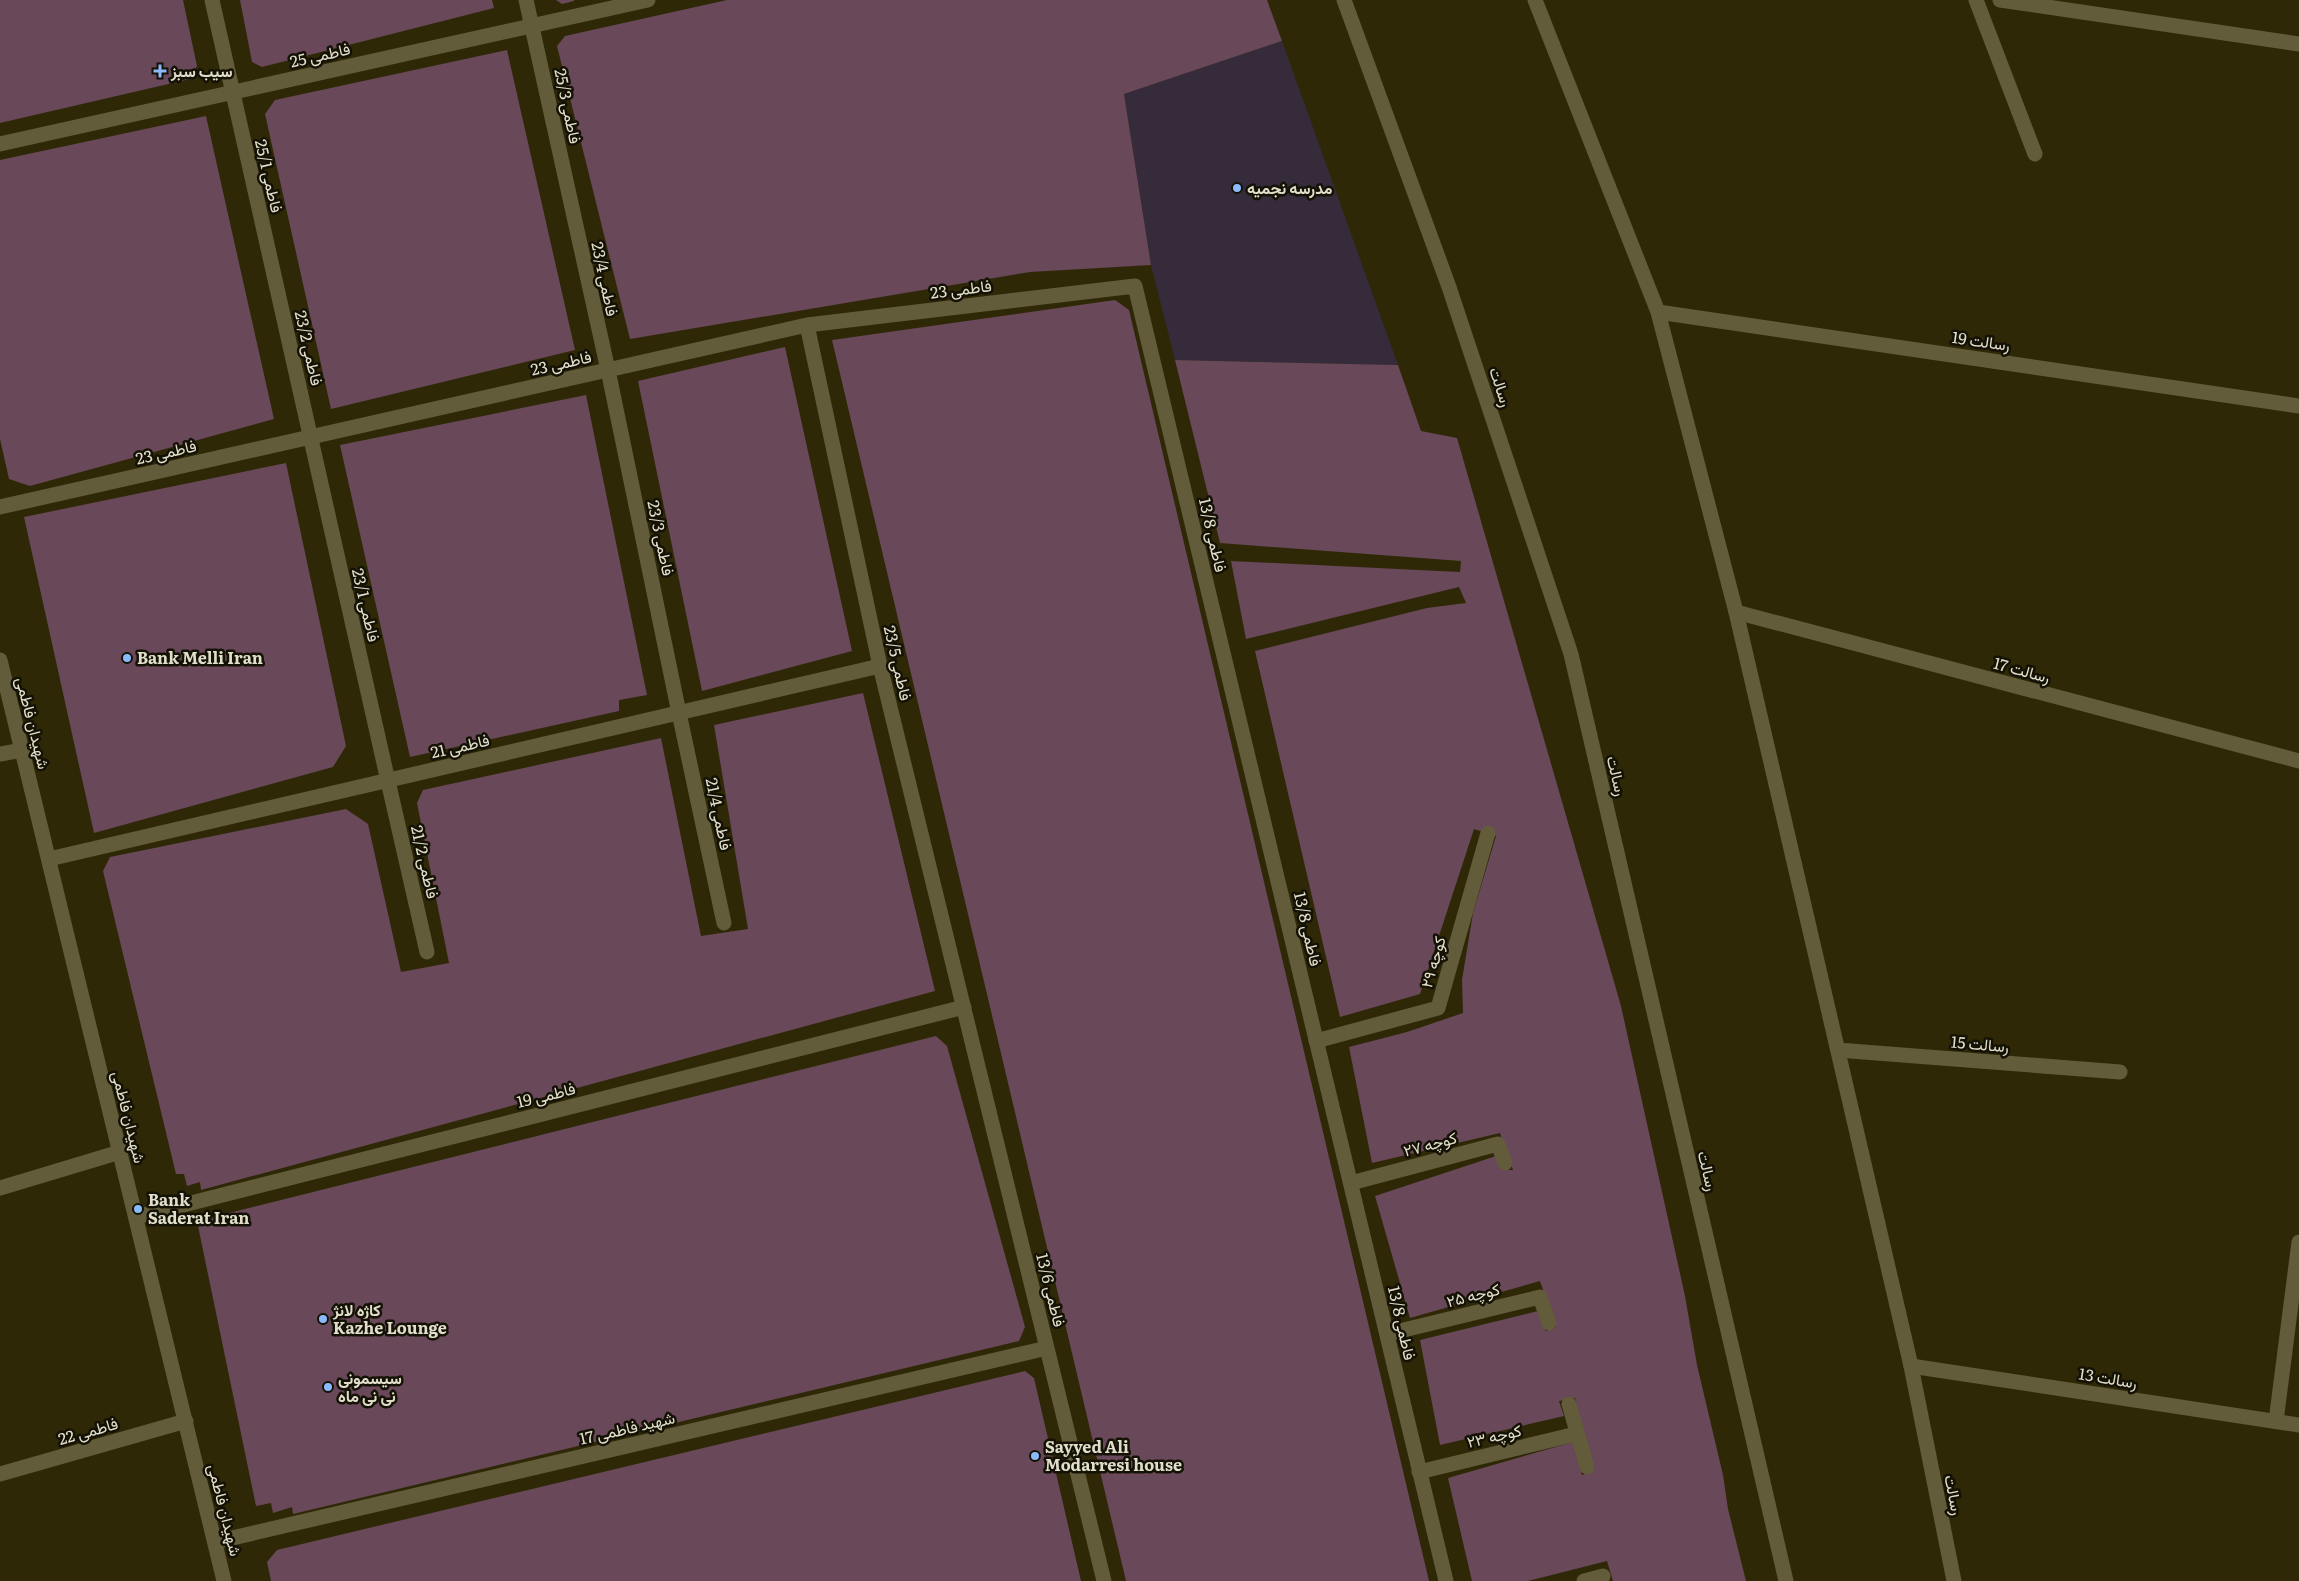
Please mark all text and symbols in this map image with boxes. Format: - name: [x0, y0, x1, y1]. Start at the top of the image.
- street label: فاطمی 25: [287, 35, 352, 73]
- place label: سیب سبز: [170, 58, 233, 82]
- marker: سیب سبز: [153, 64, 167, 78]
- street label: فاطمی 25/3: [549, 66, 589, 146]
- street label: فاطمی 25/1: [250, 137, 290, 215]
- place label: مدرسه نجمیه: [1247, 175, 1333, 199]
- marker: مدرسه نجمیه: [1231, 182, 1243, 194]
- street label: فاطمی 23/4: [586, 239, 626, 318]
- street label: فاطمی 23: [929, 272, 993, 304]
- street label: فاطمی 23/2: [290, 308, 330, 388]
- street label: رسالت 19: [1950, 324, 2012, 356]
- street label: فاطمی 23: [528, 343, 594, 381]
- street label: رسالت: [1484, 364, 1520, 410]
- street label: فاطمی 23: [133, 432, 199, 470]
- street label: فاطمی 13/8: [1194, 495, 1234, 574]
- street label: فاطمی 23/3: [642, 498, 682, 578]
- street label: فاطمی 23/1: [347, 566, 387, 644]
- street label: فاطمی 23/5: [879, 623, 919, 703]
- place label: Bank Melli Iran: [137, 645, 263, 669]
- street label: رسالت 17: [1991, 650, 2053, 688]
- marker: Bank Melli Iran: [121, 652, 133, 664]
- street label: شهیدان فاطمی: [11, 674, 57, 771]
- street label: فاطمی 21: [428, 727, 491, 763]
- street label: رسالت: [1602, 753, 1634, 798]
- street label: فاطمی 21/4: [701, 775, 739, 852]
- street label: فاطمی 21/2: [406, 823, 446, 901]
- street label: فاطمی 13/8: [1289, 889, 1329, 968]
- street label: کوچه ۲۹: [1413, 933, 1452, 991]
- street label: رسالت 15: [1950, 1029, 2010, 1058]
- street label: شهیدان فاطمی: [107, 1068, 153, 1165]
- street label: فاطمی 19: [514, 1075, 578, 1113]
- street label: کوچه ۲۷: [1400, 1124, 1459, 1163]
- street label: رسالت: [1693, 1148, 1725, 1193]
- place label: Bank Saderat Iran: [148, 1187, 249, 1229]
- marker: Bank Saderat Iran: [132, 1203, 144, 1215]
- street label: فاطمی 13/6: [1031, 1250, 1073, 1329]
- street label: کوچه ۲۵: [1444, 1276, 1502, 1313]
- street label: فاطمی 13/8: [1383, 1283, 1423, 1362]
- place label: کاژه لانژ Kazhe Lounge: [332, 1297, 447, 1339]
- marker: کاژه لانژ Kazhe Lounge: [317, 1313, 329, 1325]
- street label: رسالت 13: [2077, 1361, 2139, 1393]
- place label: سیسمونی نی نی ماه: [338, 1365, 402, 1407]
- marker: سیسمونی نی نی ماه: [322, 1381, 334, 1393]
- street label: شهید فاطمی 17: [577, 1404, 677, 1450]
- street label: فاطمی 22: [55, 1410, 120, 1450]
- street label: کوچه ۲۳: [1464, 1417, 1524, 1454]
- place label: Sayyed Ali Modarresi house: [1045, 1434, 1182, 1476]
- marker: Sayyed Ali Modarresi house: [1029, 1450, 1041, 1462]
- street label: شهیدان فاطمی: [203, 1461, 249, 1558]
- street label: رسالت: [1939, 1473, 1971, 1517]

